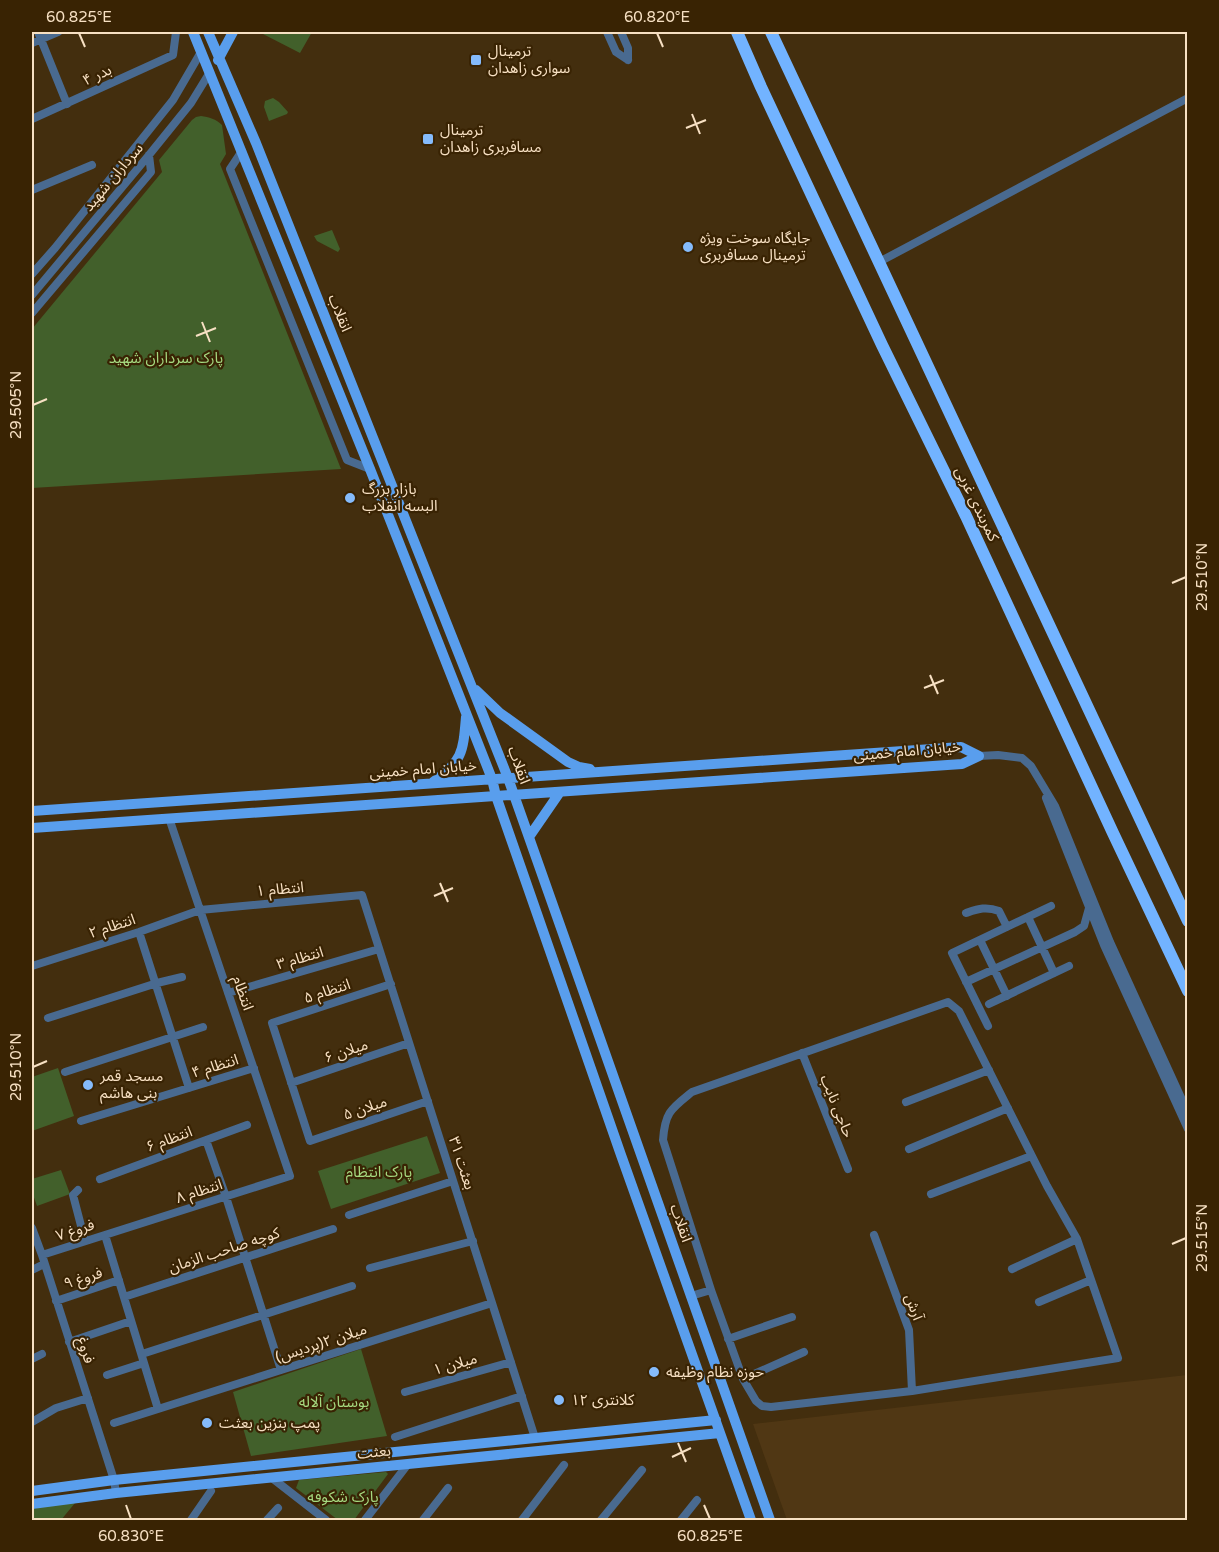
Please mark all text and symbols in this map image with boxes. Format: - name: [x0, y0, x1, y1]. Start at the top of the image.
- text: 60.825°E: [46, 8, 112, 26]
- text: 60.820°E: [624, 8, 690, 26]
- place label: ترمینال سواری زاهدان: [488, 42, 571, 77]
- marker: ترمینال سواری زاهدان: [469, 53, 483, 67]
- street label: بدر ۴: [80, 61, 114, 89]
- place label: ترمینال مسافربری زاهدان: [440, 121, 542, 156]
- marker: ترمینال مسافربری زاهدان: [421, 132, 435, 146]
- street label: سرداران شهید: [79, 139, 147, 215]
- place label: جایگاه سوخت ویژه ترمینال مسافربری: [700, 229, 810, 264]
- marker: جایگاه سوخت ویژه ترمینال مسافربری: [681, 240, 695, 254]
- street label: انقلاب: [324, 292, 356, 334]
- park label: پارک سرداران شهید: [109, 349, 223, 368]
- text: 29.505°N: [7, 371, 25, 439]
- street label: کمربندی غربی: [951, 464, 1003, 545]
- place label: بازار بزرگ البسه انقلاب: [362, 480, 437, 515]
- marker: بازار بزرگ البسه انقلاب: [343, 491, 357, 505]
- text: 29.510°N: [1193, 543, 1211, 611]
- street label: خیابان امام خمینی: [853, 737, 962, 767]
- street label: انقلاب: [504, 744, 534, 786]
- street label: خیابان امام خمینی: [369, 756, 478, 784]
- street label: انتظام ۱: [255, 878, 305, 902]
- street label: انتظام ۲: [86, 910, 138, 944]
- street label: انتظام ۳: [274, 943, 326, 975]
- street label: انتظام: [227, 973, 257, 1013]
- street label: انتظام ۵: [301, 975, 353, 1009]
- text: 29.510°N: [7, 1033, 25, 1101]
- street label: میلان ۶: [322, 1035, 370, 1067]
- street label: انتظام ۴: [189, 1050, 241, 1084]
- place label: مسجد قمر بنی هاشم: [99, 1067, 163, 1104]
- street label: حاجی نایب: [816, 1072, 858, 1140]
- marker: مسجد قمر بنی هاشم: [81, 1078, 95, 1092]
- street label: میلان ۵: [341, 1092, 389, 1124]
- street label: انتظام ۶: [143, 1122, 195, 1158]
- street label: بعثت ۳۱: [445, 1134, 479, 1192]
- park label: پارک انتظام: [346, 1163, 412, 1183]
- street label: انتظام ۸: [173, 1175, 225, 1209]
- street label: انقلاب: [666, 1202, 696, 1244]
- text: 29.515°N: [1193, 1204, 1211, 1272]
- street label: فروغ ۷: [53, 1215, 98, 1248]
- street label: کوچه صاحب الزمان: [166, 1223, 283, 1277]
- street label: فروغ ۹: [61, 1263, 106, 1296]
- street label: آرش: [901, 1291, 927, 1323]
- street label: میلان ۲(پردیس): [273, 1320, 369, 1367]
- street label: فروغ: [70, 1334, 99, 1367]
- street label: میلان ۱: [431, 1349, 479, 1379]
- place label: حوزه نظام وظیفه: [666, 1363, 764, 1383]
- marker: حوزه نظام وظیفه: [647, 1365, 661, 1379]
- place label: کلانتری ۱۲: [571, 1391, 635, 1409]
- park label: بوستان آلاله: [299, 1393, 369, 1411]
- marker: کلانتری ۱۲: [552, 1393, 566, 1407]
- place label: پمپ بنزین بعثت: [219, 1414, 320, 1433]
- marker: پمپ بنزین بعثت: [200, 1416, 214, 1430]
- street label: بعثت: [356, 1441, 392, 1463]
- park label: پارک شکوفه: [307, 1488, 379, 1507]
- text: 60.830°E: [98, 1527, 164, 1545]
- text: 60.825°E: [677, 1527, 743, 1545]

